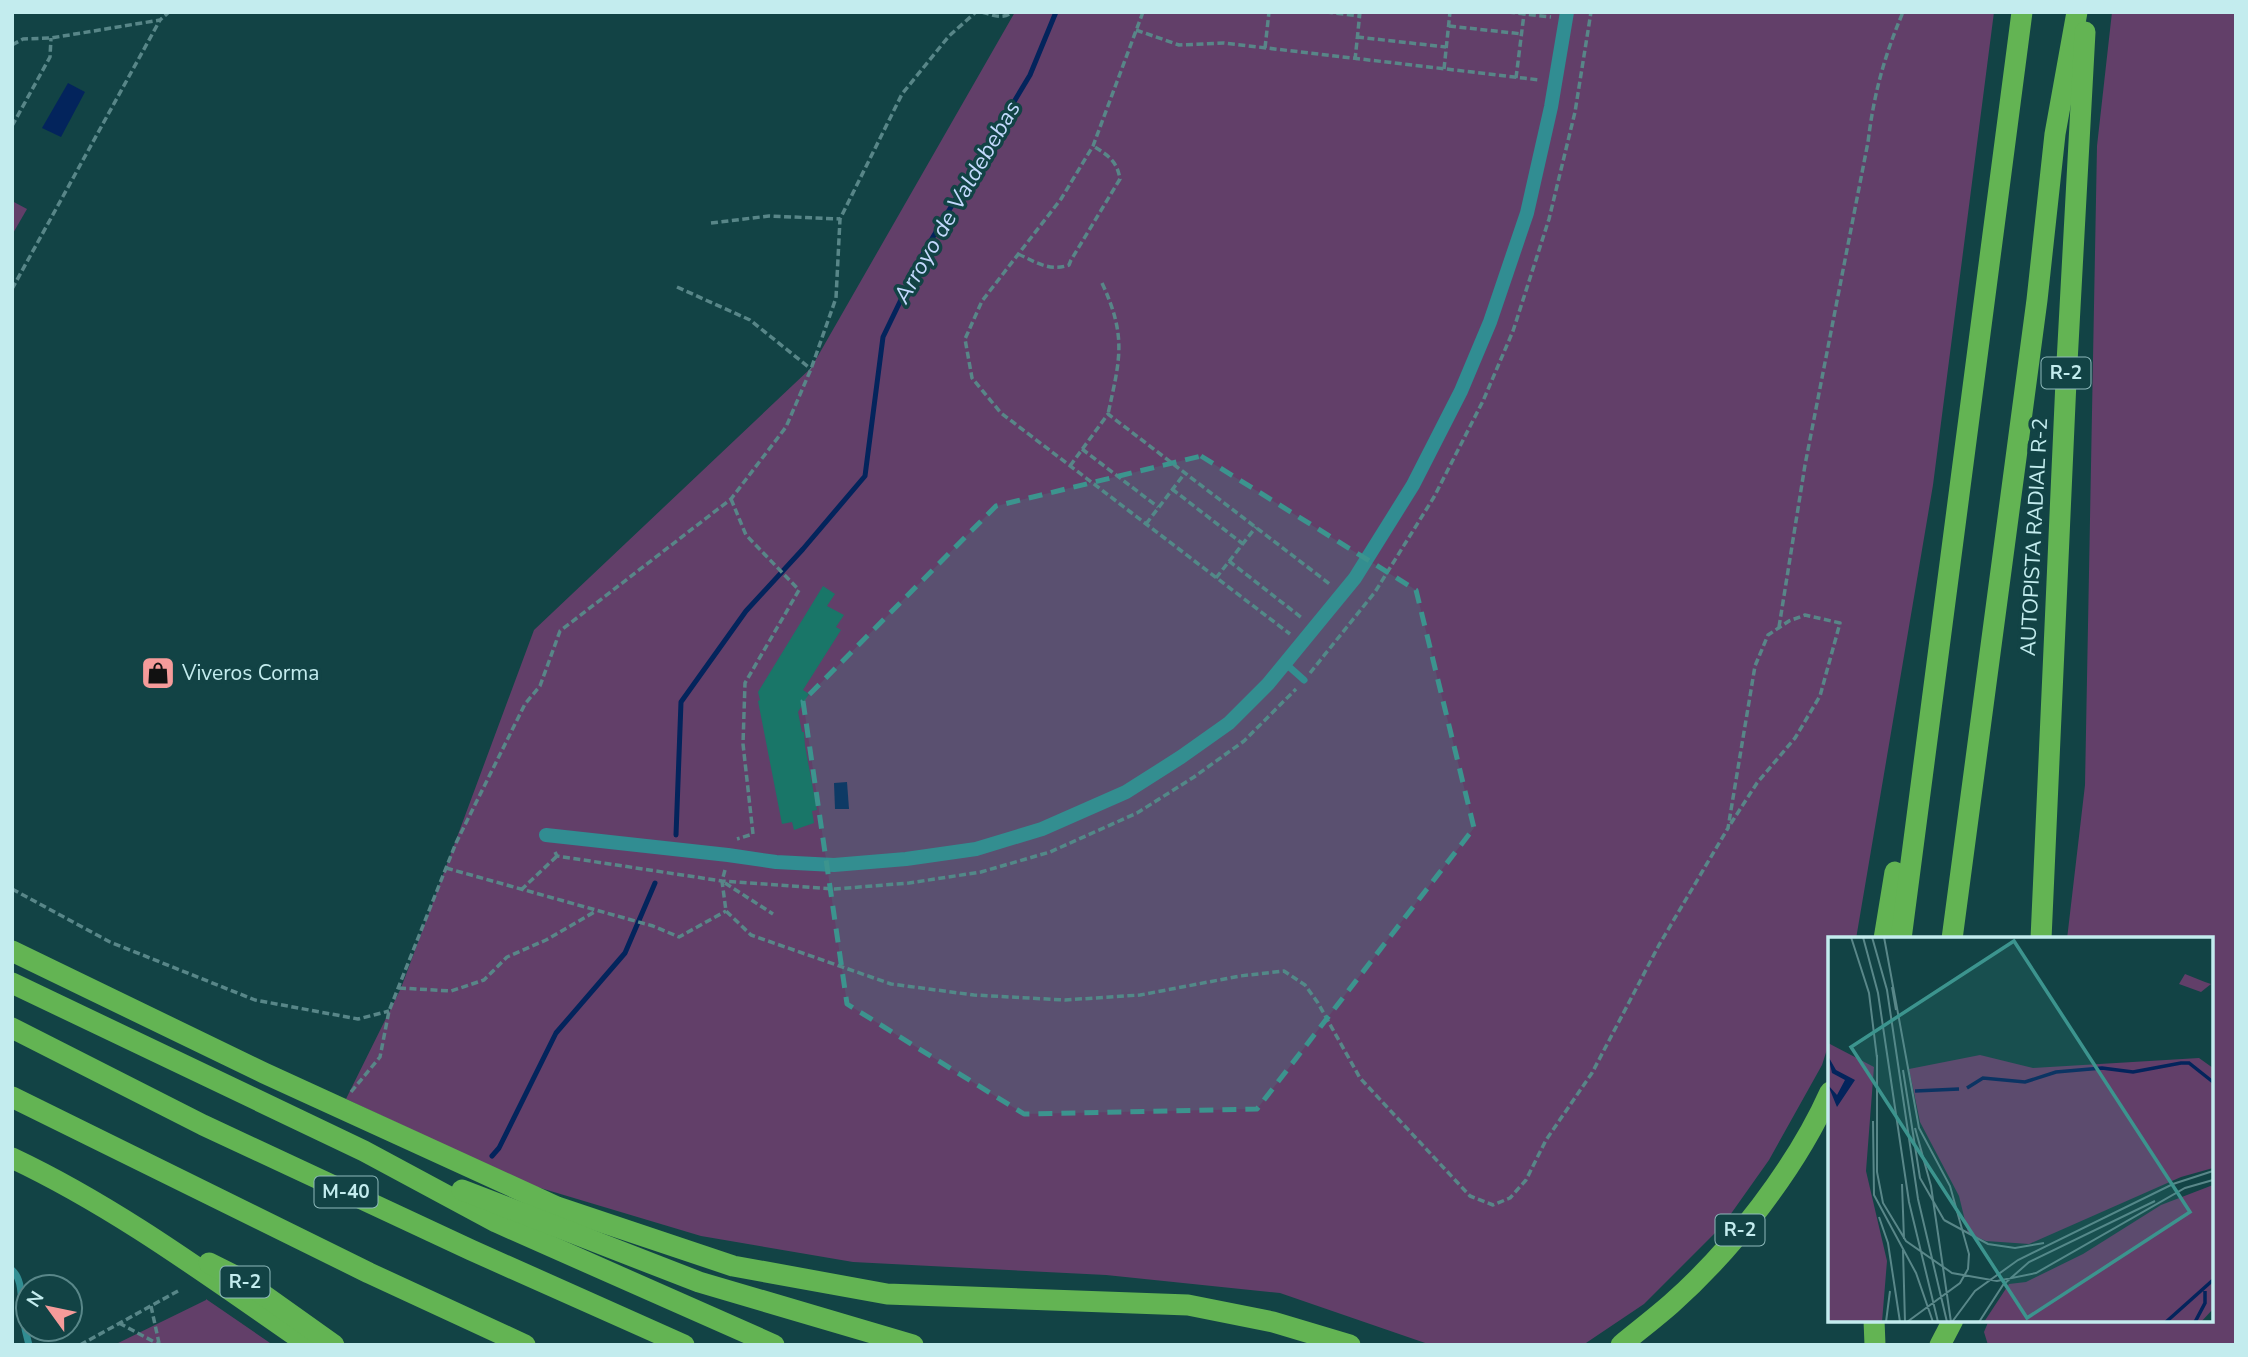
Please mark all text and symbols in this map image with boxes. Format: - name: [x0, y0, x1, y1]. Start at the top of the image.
- water label: Arroyo de Valdebebas: [886, 95, 1028, 310]
- road number: R-2: [2042, 358, 2090, 388]
- street label: AUTOPISTA RADIAL R-2: [2014, 417, 2054, 657]
- shop icon: Viveros Corma: [139, 654, 177, 692]
- place label: Viveros Corma: [181, 659, 319, 687]
- inset map: [1828, 937, 2213, 1322]
- road number: M-40: [314, 1176, 378, 1208]
- road number: R-2: [1716, 1214, 1764, 1246]
- road number: R-2: [220, 1266, 270, 1298]
- north arrow: [14, 1273, 84, 1343]
- text: N: [21, 1286, 50, 1312]

